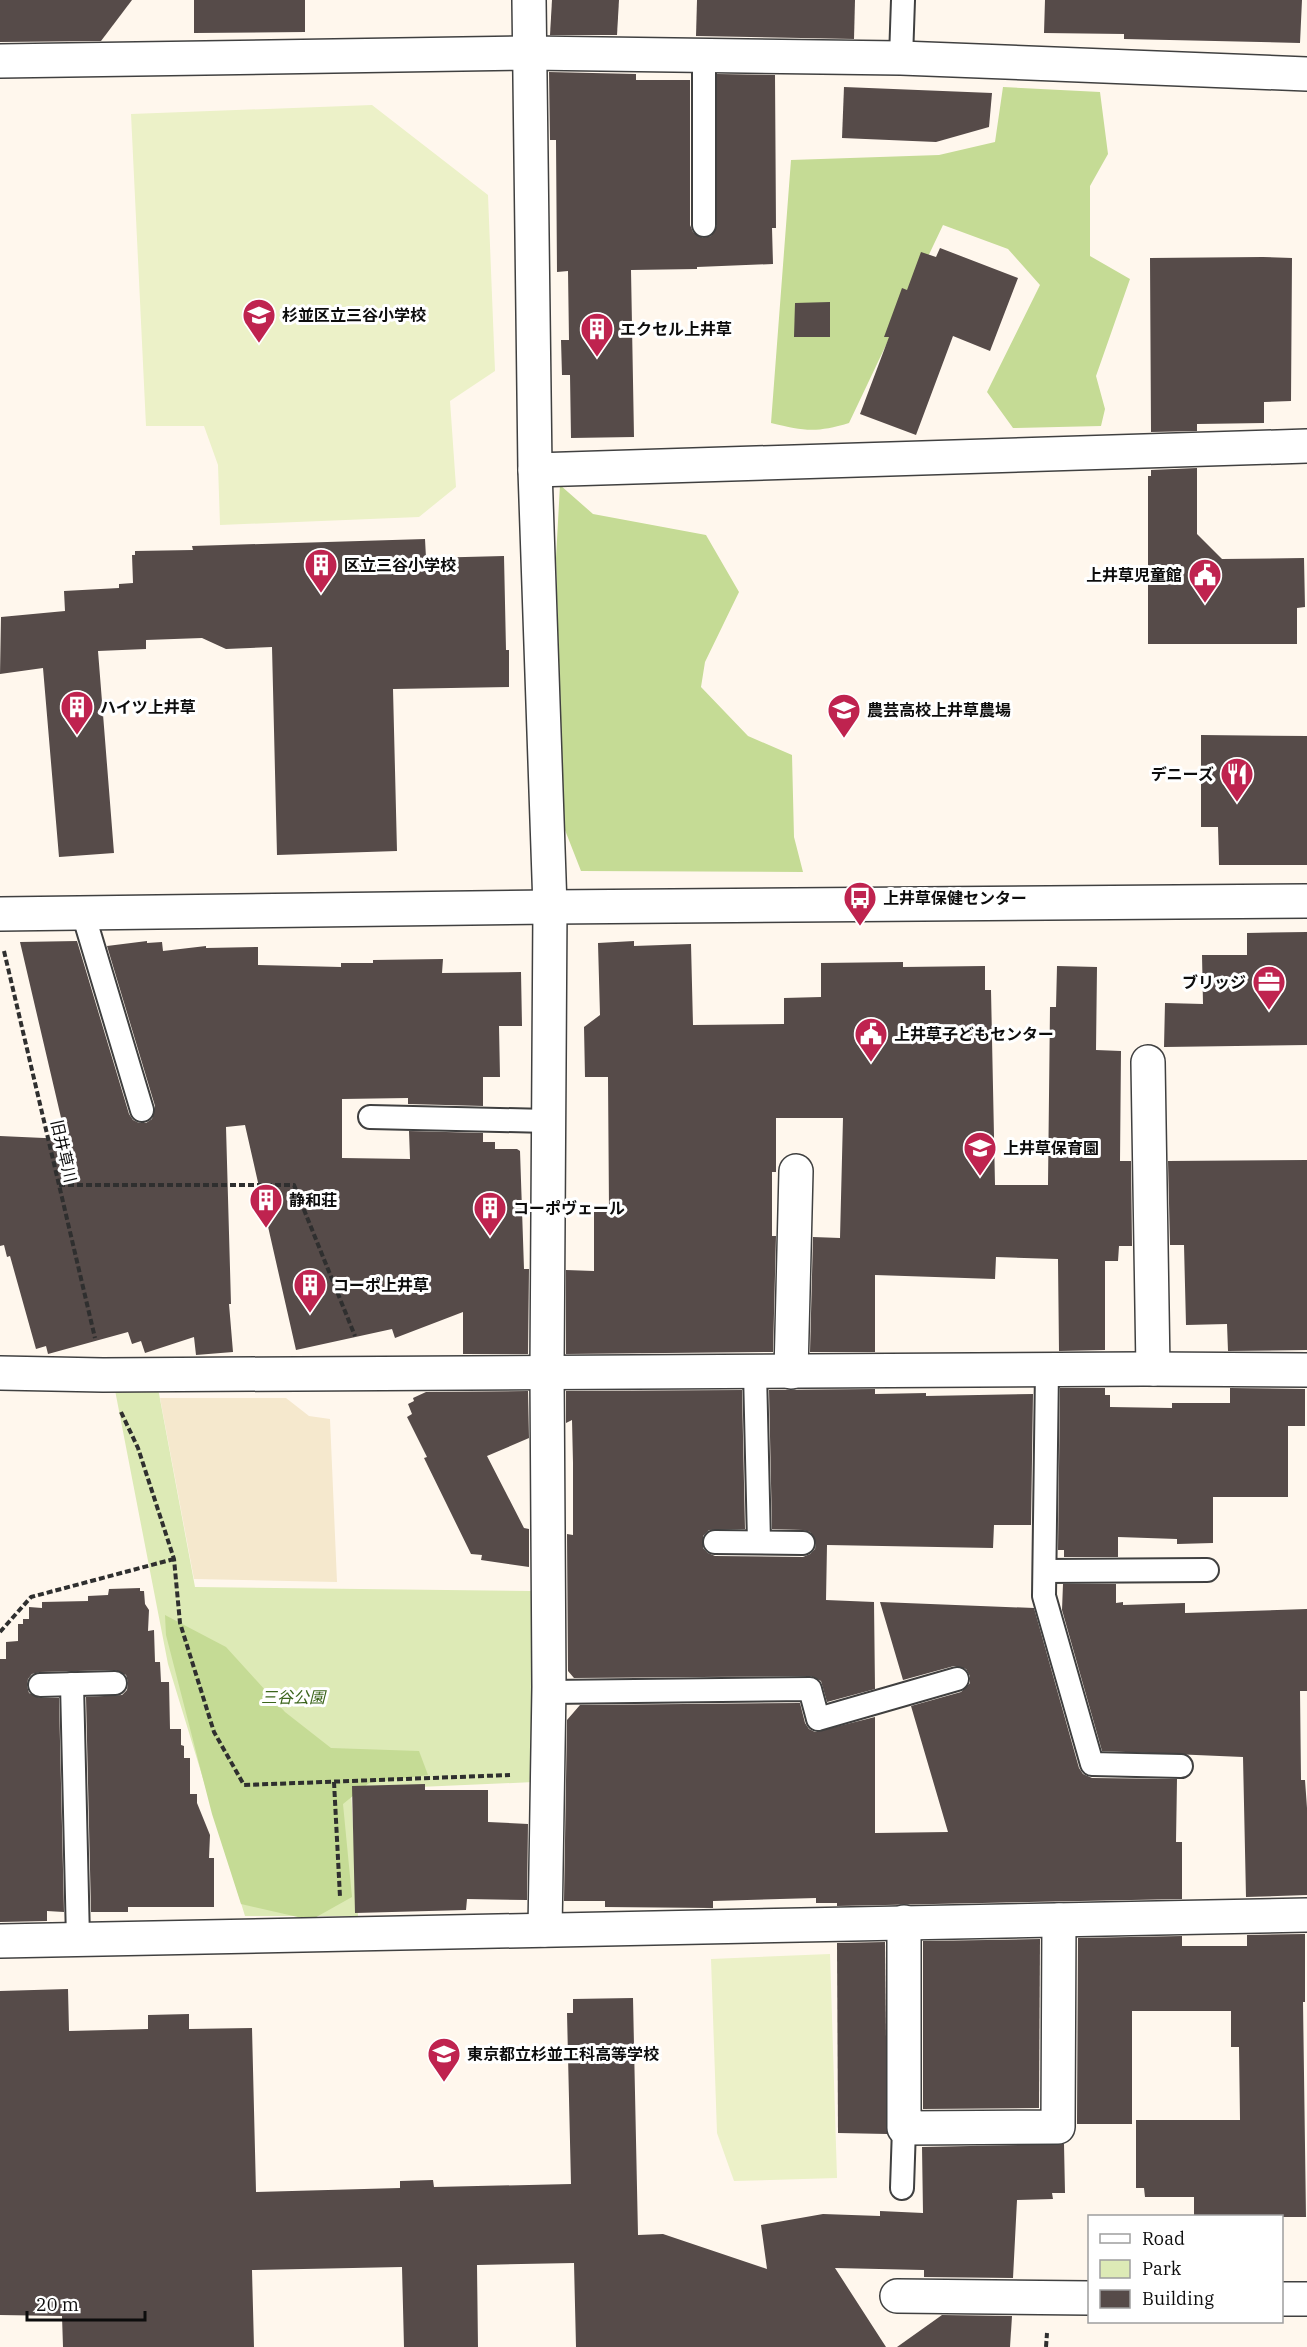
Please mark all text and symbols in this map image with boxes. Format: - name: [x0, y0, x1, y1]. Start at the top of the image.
- school or university icon: 杉並区立三谷小学校: [241, 297, 277, 344]
- place label: 杉並区立三谷小学校: [282, 305, 426, 325]
- building icon: エクセル上井草: [579, 311, 615, 358]
- place label: エクセル上井草: [620, 319, 732, 339]
- building icon: 区立三谷小学校: [303, 547, 339, 594]
- place label: 区立三谷小学校: [344, 555, 456, 575]
- public building icon: 上井草児童館: [1187, 557, 1223, 604]
- place label: 上井草児童館: [1086, 565, 1182, 585]
- building icon: ハイツ上井草: [59, 689, 95, 736]
- school or university icon: 農芸高校上井草農場: [826, 692, 862, 739]
- place label: ハイツ上井草: [100, 697, 196, 717]
- place label: 農芸高校上井草農場: [867, 700, 1011, 720]
- restaurant icon: デニーズ: [1219, 756, 1255, 803]
- place label: デニーズ: [1151, 764, 1214, 784]
- bus stop icon: 上井草保健センター: [842, 880, 878, 927]
- place label: 上井草保健センター: [883, 888, 1027, 908]
- office icon: ブリッジ: [1251, 964, 1287, 1011]
- place label: ブリッジ: [1182, 972, 1246, 992]
- public building icon: 上井草子どもセンター: [853, 1016, 889, 1063]
- place label: 上井草子どもセンター: [894, 1024, 1054, 1044]
- street label: 旧井草川: [47, 1118, 81, 1184]
- school or university icon: 上井草保育園: [962, 1130, 998, 1177]
- place label: 上井草保育園: [1003, 1138, 1099, 1158]
- building icon: 静和荘: [248, 1182, 284, 1229]
- place label: 静和荘: [289, 1190, 337, 1210]
- building icon: コーポヴェール: [472, 1190, 508, 1237]
- place label: コーポヴェール: [513, 1198, 625, 1218]
- building icon: コーポ上井草: [292, 1267, 328, 1314]
- place label: コーポ上井草: [333, 1275, 429, 1295]
- park label: 三谷公園: [261, 1687, 327, 1707]
- school or university icon: 東京都立杉並工科高等学校: [426, 2036, 462, 2083]
- place label: 東京都立杉並工科高等学校: [467, 2044, 659, 2064]
- legend: [1088, 2215, 1283, 2323]
- text: Road: [1142, 2227, 1185, 2250]
- text: Park: [1142, 2257, 1182, 2280]
- scale bar: [27, 2284, 146, 2322]
- text: Building: [1142, 2287, 1214, 2310]
- text: 20 m: [36, 2293, 79, 2316]

